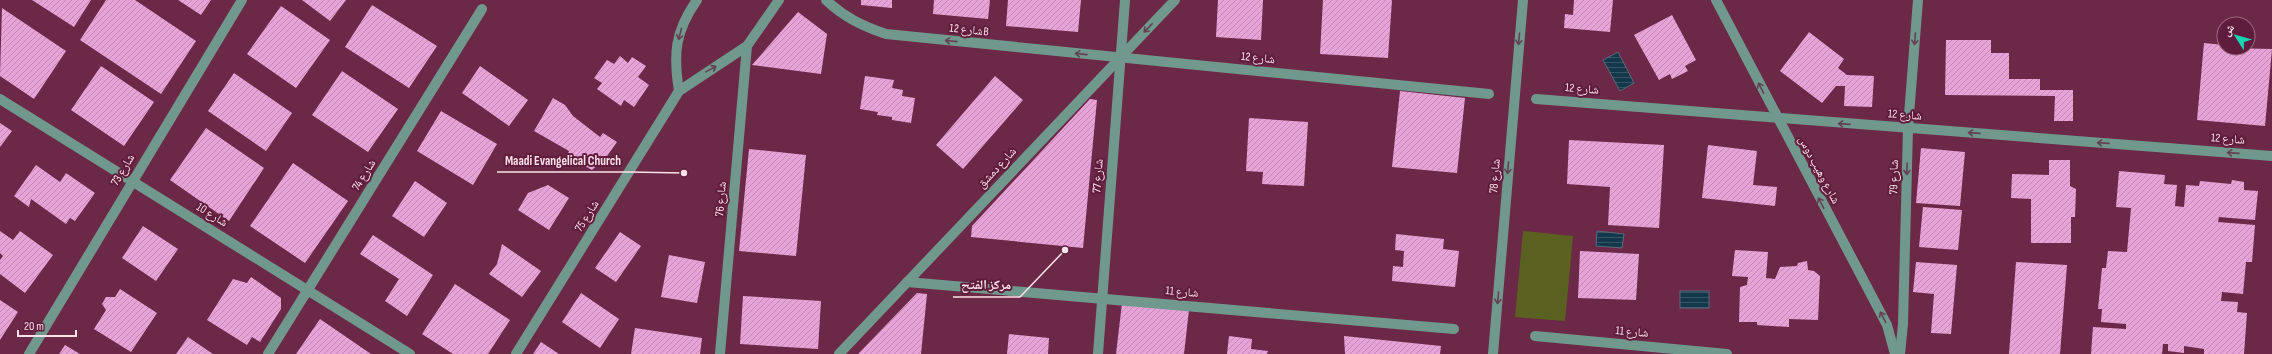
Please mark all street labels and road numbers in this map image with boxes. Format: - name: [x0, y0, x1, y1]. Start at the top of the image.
- street label: شارع 12B: [949, 20, 989, 40]
- street label: شارع 12: [1240, 49, 1276, 67]
- street label: شارع 12: [1564, 80, 1600, 98]
- street label: شارع 12: [1888, 106, 1923, 124]
- street label: شارع 12: [2211, 130, 2246, 148]
- street label: شارع وهيب دوس: [1795, 133, 1843, 207]
- street label: شارع دمشق: [974, 144, 1020, 192]
- street label: شارع 73: [108, 151, 138, 189]
- street label: شارع 74: [349, 157, 379, 193]
- street label: شارع 77: [1089, 158, 1107, 194]
- street label: شارع 78: [1486, 158, 1504, 194]
- street label: شارع 79: [1886, 159, 1902, 195]
- street label: شارع 76: [712, 181, 730, 217]
- street label: شارع 75: [572, 197, 603, 235]
- street label: شارع 10: [193, 200, 231, 230]
- street label: شارع 11: [1165, 283, 1199, 301]
- street label: شارع 11: [1615, 323, 1649, 341]

